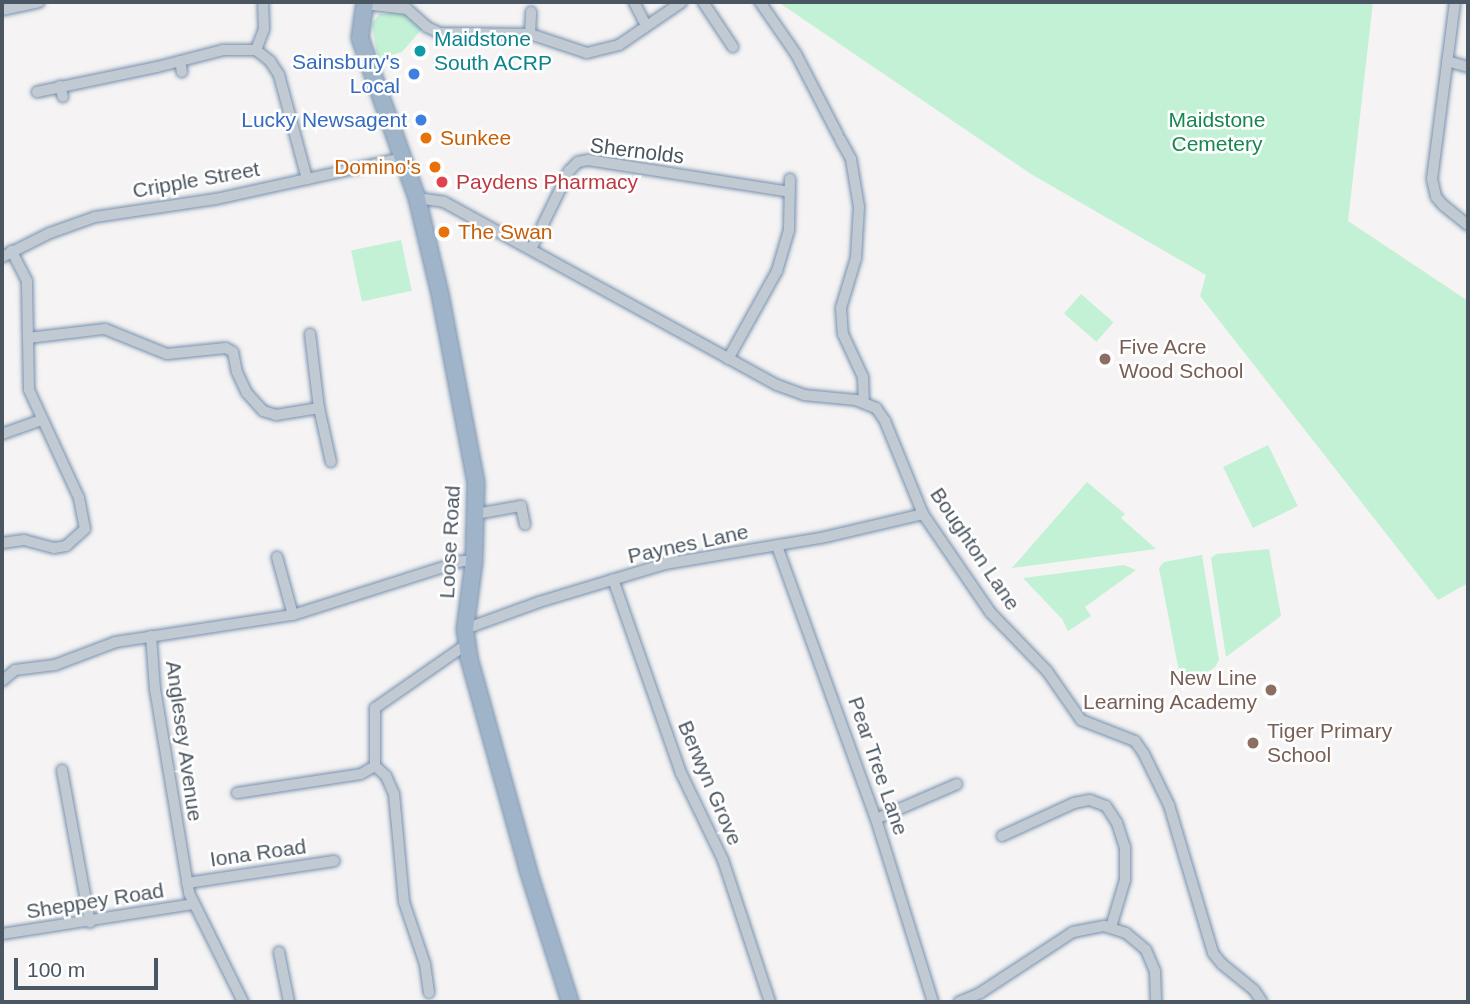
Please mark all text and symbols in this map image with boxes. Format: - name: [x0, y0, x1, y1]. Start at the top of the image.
- place label: Maidstone South ACRP: [434, 26, 553, 76]
- marker: Maidstone South ACRP: [412, 43, 428, 59]
- place label: Sainsbury's Local: [292, 49, 400, 99]
- marker: Sainsbury's Local: [406, 66, 422, 82]
- place label: Lucky Newsagent: [241, 107, 407, 133]
- park label: Maidstone Cemetery: [1169, 107, 1265, 157]
- marker: Lucky Newsagent: [413, 112, 429, 128]
- place label: Sunkee: [440, 125, 511, 151]
- marker: Sunkee: [418, 130, 434, 146]
- street label: Shernolds: [589, 133, 685, 169]
- place label: Domino's: [334, 154, 421, 180]
- street label: Cripple Street: [131, 156, 261, 204]
- marker: Domino's: [427, 159, 443, 175]
- place label: Paydens Pharmacy: [456, 169, 638, 195]
- marker: Paydens Pharmacy: [434, 174, 450, 190]
- place label: The Swan: [458, 219, 553, 245]
- marker: The Swan: [436, 224, 452, 240]
- place label: Five Acre Wood School: [1119, 334, 1244, 384]
- marker: Five Acre Wood School: [1097, 351, 1113, 367]
- street label: Boughton Lane: [925, 483, 1025, 615]
- street label: Loose Road: [434, 485, 466, 599]
- street label: Paynes Lane: [625, 519, 751, 569]
- street label: Anglesey Avenue: [160, 659, 208, 823]
- place label: New Line Learning Academy: [1082, 665, 1257, 715]
- marker: New Line Learning Academy: [1263, 682, 1279, 698]
- street label: Pear Tree Lane: [842, 693, 914, 839]
- street label: Berwyn Grove: [672, 717, 748, 849]
- place label: Tiger Primary School: [1267, 718, 1392, 768]
- marker: Tiger Primary School: [1245, 735, 1261, 751]
- street label: Iona Road: [208, 834, 308, 872]
- street label: Sheppey Road: [24, 878, 166, 924]
- scale bar: [18, 944, 161, 988]
- text: 100 m: [27, 958, 85, 981]

